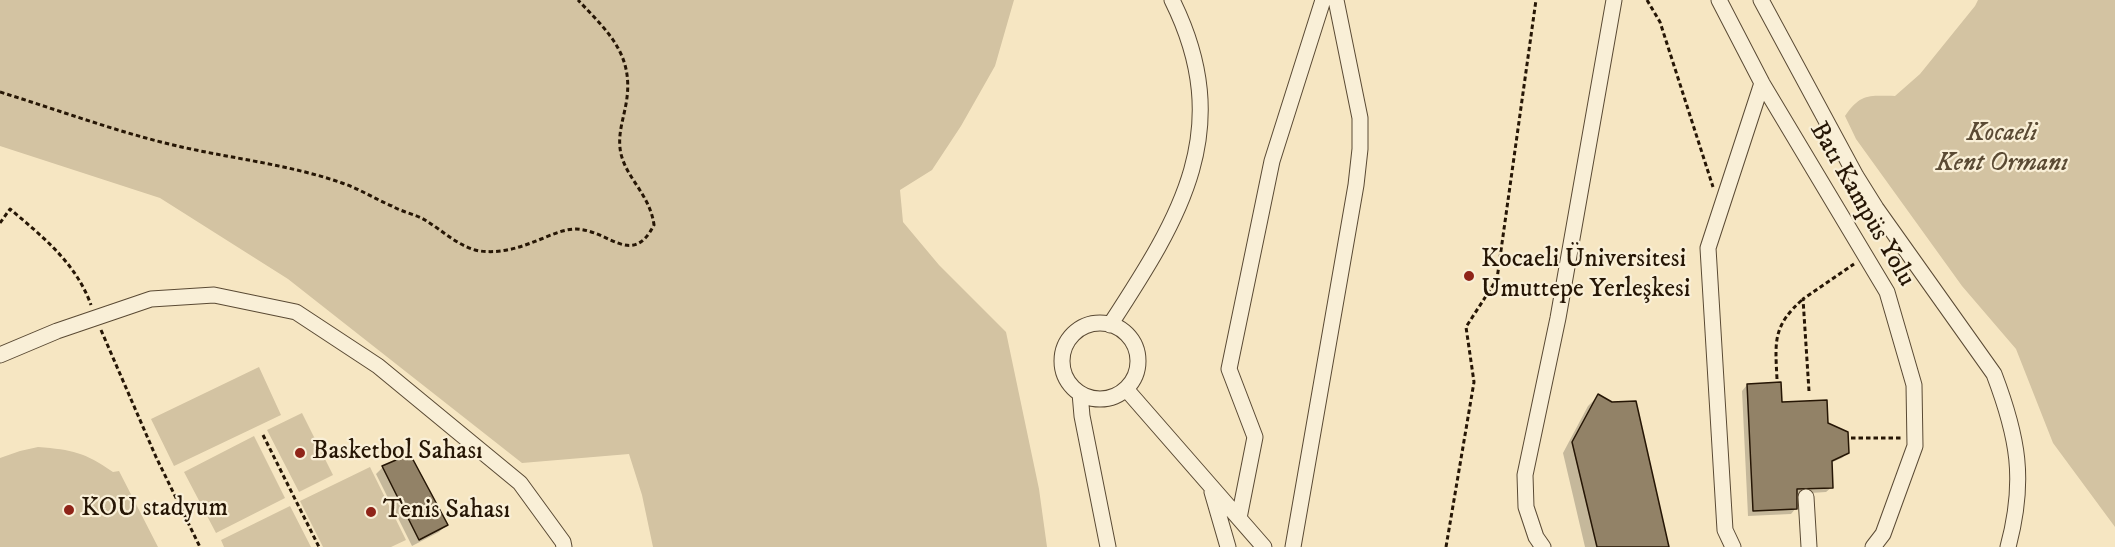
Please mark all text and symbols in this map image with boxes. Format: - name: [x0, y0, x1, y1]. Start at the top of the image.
- street label: Batı Kampüs Yolu: [1801, 117, 1921, 293]
- park label: Kocaeli Kent Ormanı: [1936, 119, 2068, 180]
- place label: Kocaeli Üniversitesi Umuttepe Yerleşkesi: [1481, 245, 1690, 306]
- marker: Kocaeli Üniversitesi Umuttepe Yerleşkesi: [1462, 269, 1476, 283]
- place label: Basketbol Sahası: [312, 437, 483, 469]
- marker: Basketbol Sahası: [293, 446, 307, 460]
- place label: KOU stadyum: [81, 494, 228, 526]
- place label: Tenis Sahası: [383, 496, 510, 528]
- marker: KOU stadyum: [62, 503, 76, 517]
- marker: Tenis Sahası: [364, 505, 378, 519]

